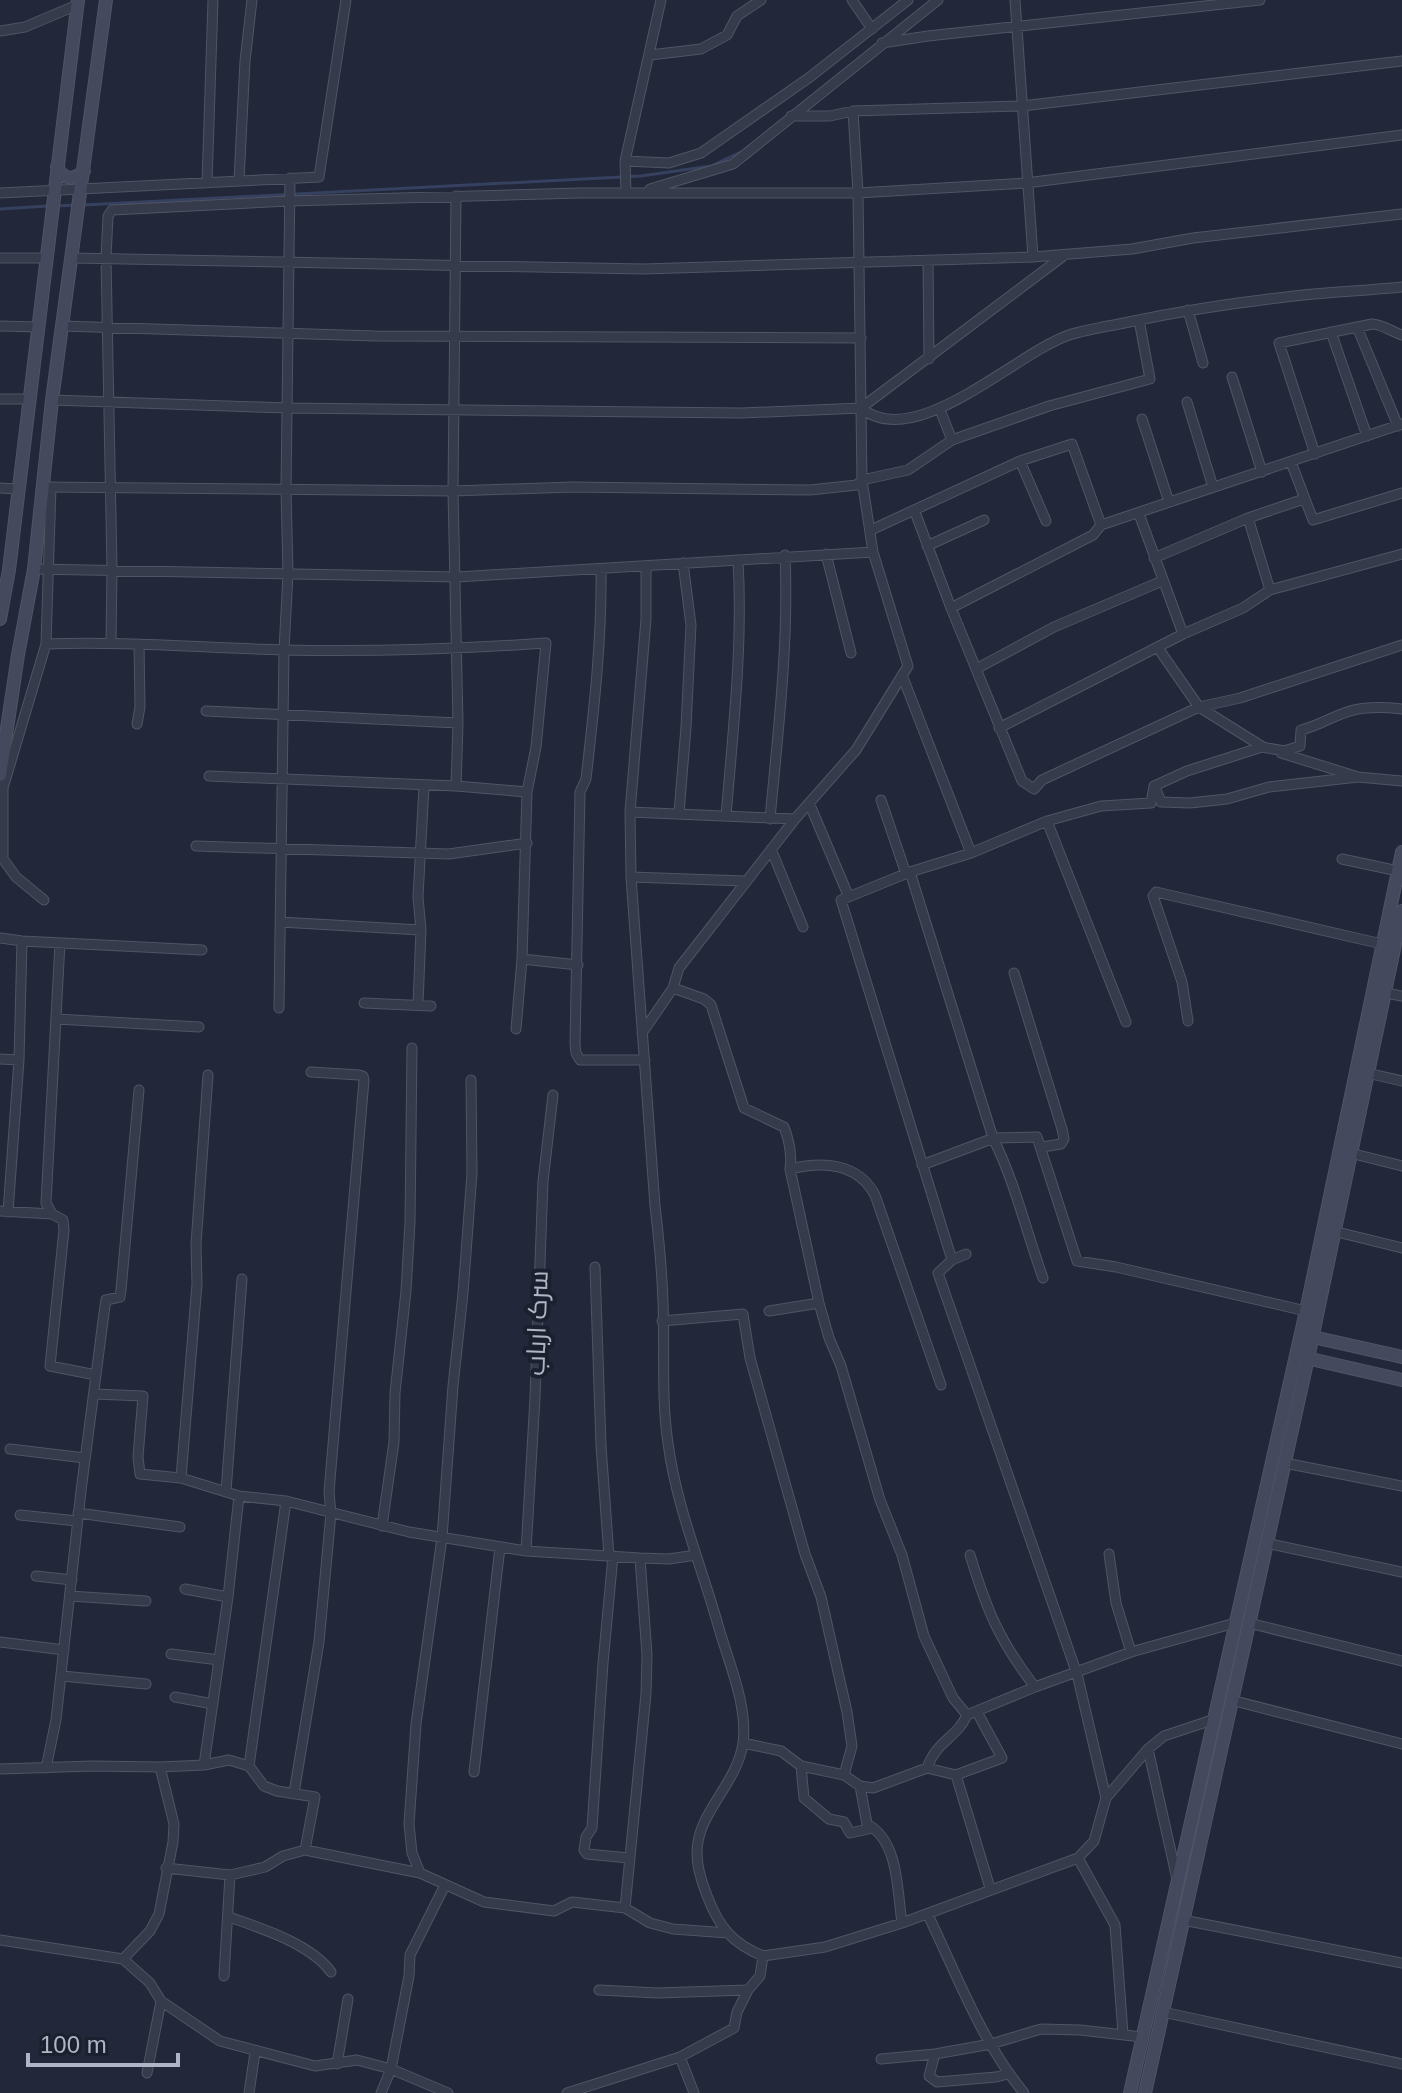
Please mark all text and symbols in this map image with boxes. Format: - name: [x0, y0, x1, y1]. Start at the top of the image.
- street label: سرک ارباب: [520, 1270, 554, 1376]
- scale bar: [28, 2017, 178, 2067]
- text: 100 m: [40, 2031, 107, 2058]

